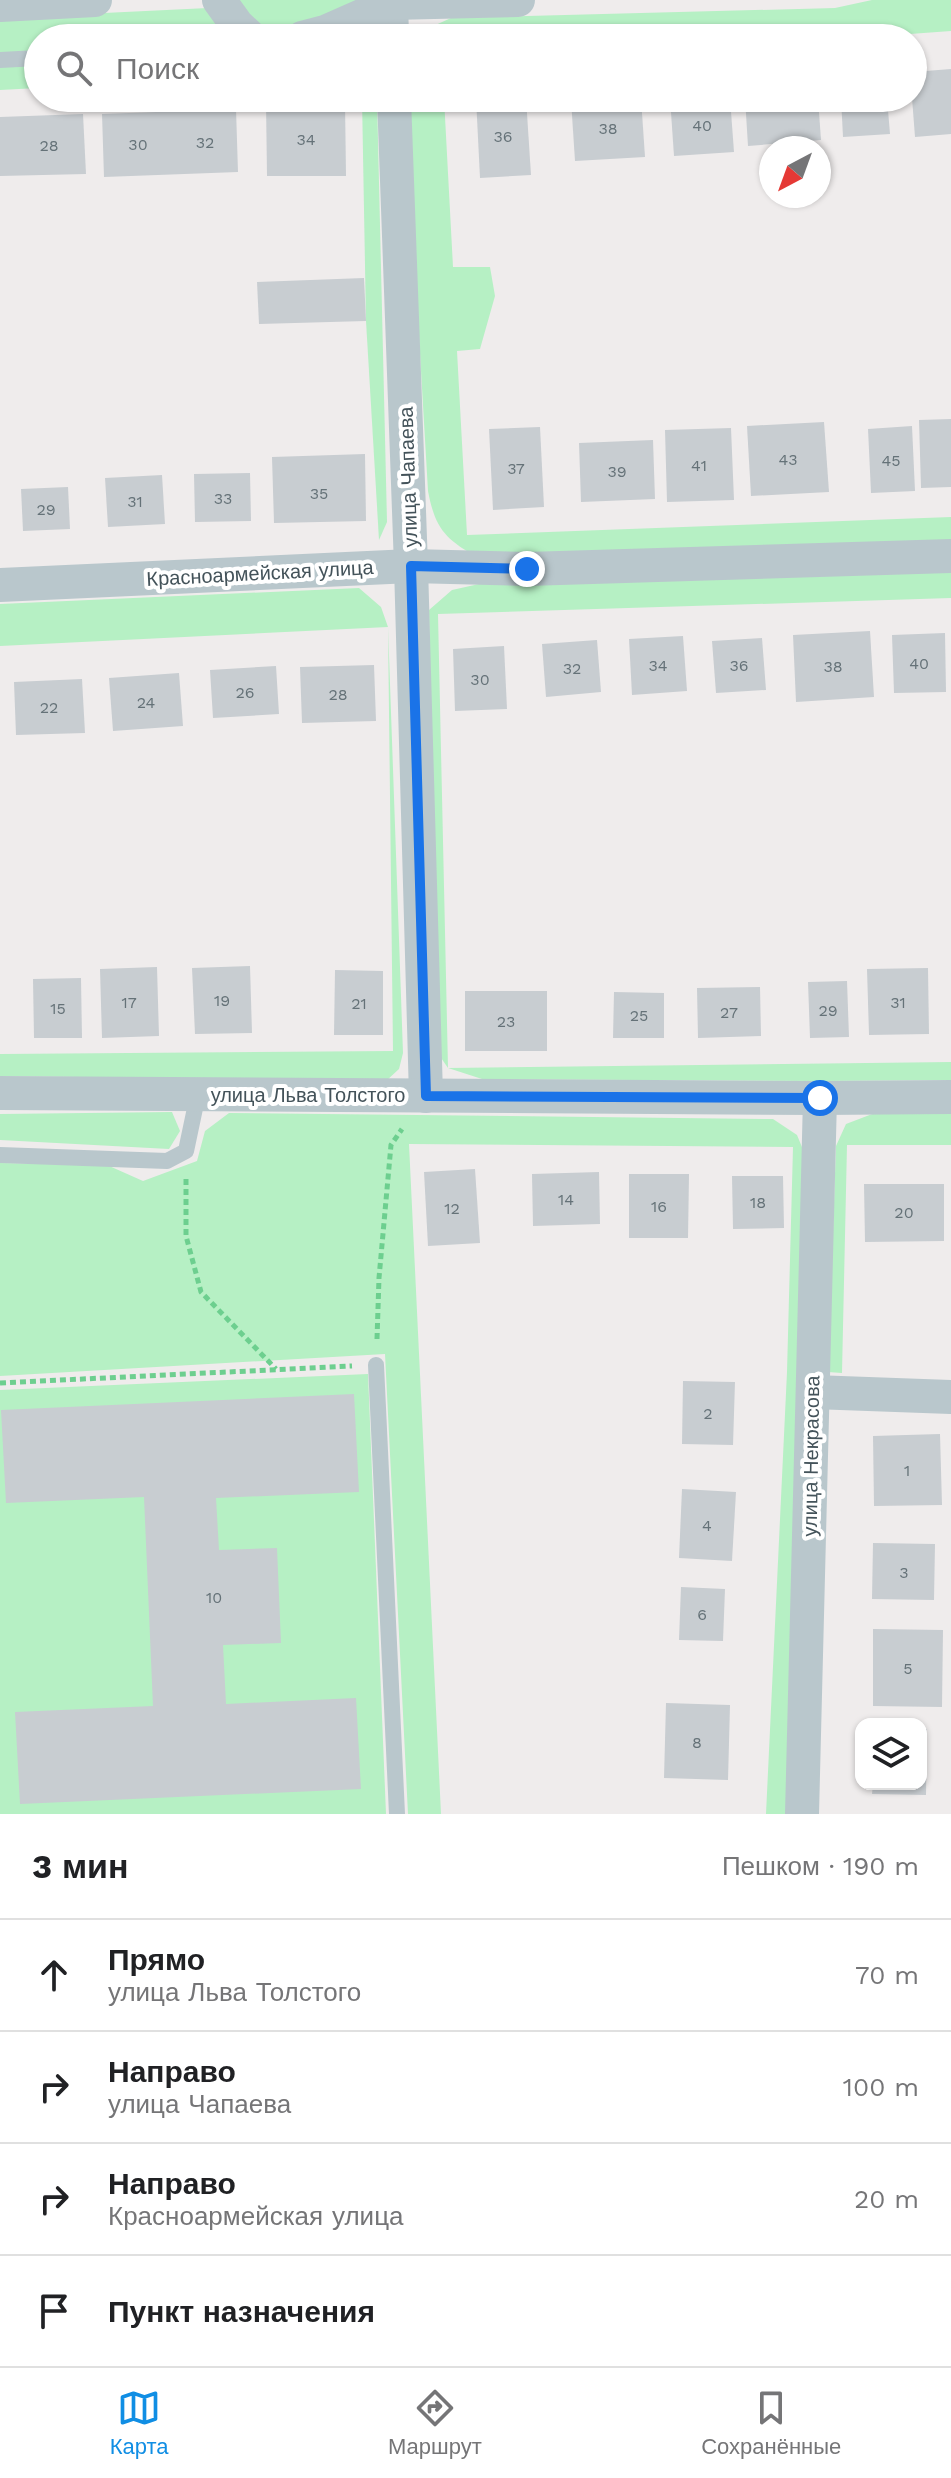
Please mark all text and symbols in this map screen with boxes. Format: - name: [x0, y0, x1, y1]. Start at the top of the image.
- search box: [24, 24, 927, 112]
- icon: search: [52, 46, 96, 90]
- text: Поиск: [116, 51, 199, 86]
- house number: 40: [692, 116, 712, 135]
- house number: 38: [598, 119, 618, 138]
- house number: 36: [493, 127, 513, 146]
- house number: 34: [296, 130, 316, 149]
- house number: 32: [196, 133, 214, 152]
- house number: 30: [128, 135, 148, 154]
- house number: 28: [39, 136, 59, 155]
- north arrow: [759, 136, 831, 208]
- street label: улица Чапаева: [394, 405, 422, 548]
- house number: 43: [778, 450, 798, 469]
- house number: 45: [881, 451, 901, 470]
- house number: 41: [691, 456, 707, 475]
- house number: 37: [507, 459, 525, 478]
- house number: 39: [607, 462, 627, 481]
- house number: 35: [310, 484, 328, 503]
- house number: 33: [214, 489, 232, 508]
- house number: 31: [127, 492, 143, 511]
- house number: 29: [36, 500, 56, 519]
- route end: [509, 551, 545, 587]
- street label: Красноармейская улица: [146, 555, 375, 591]
- house number: 40: [909, 654, 929, 673]
- house number: 34: [648, 656, 668, 675]
- house number: 36: [729, 656, 749, 675]
- house number: 38: [823, 657, 843, 676]
- house number: 32: [563, 659, 581, 678]
- house number: 30: [470, 670, 490, 689]
- house number: 26: [235, 683, 255, 702]
- house number: 28: [328, 685, 348, 704]
- house number: 24: [137, 693, 156, 712]
- house number: 22: [40, 698, 58, 717]
- house number: 19: [214, 991, 230, 1010]
- house number: 17: [121, 993, 137, 1012]
- house number: 31: [890, 993, 906, 1012]
- house number: 21: [351, 994, 367, 1013]
- house number: 15: [50, 999, 66, 1018]
- house number: 29: [818, 1001, 838, 1020]
- house number: 27: [720, 1003, 738, 1022]
- house number: 25: [630, 1006, 648, 1025]
- house number: 23: [497, 1012, 515, 1031]
- route start: [802, 1080, 838, 1116]
- street label: улица Льва Толстого: [211, 1083, 405, 1107]
- house number: 14: [558, 1190, 574, 1209]
- house number: 18: [750, 1193, 766, 1212]
- house number: 16: [651, 1197, 667, 1216]
- house number: 12: [444, 1199, 460, 1218]
- house number: 20: [894, 1203, 914, 1222]
- street label: улица Некрасова: [798, 1374, 824, 1537]
- house number: 2: [703, 1404, 713, 1423]
- house number: 1: [904, 1461, 910, 1480]
- house number: 4: [702, 1516, 712, 1535]
- house number: 3: [899, 1563, 909, 1582]
- house number: 10: [206, 1588, 222, 1607]
- house number: 6: [697, 1605, 707, 1624]
- house number: 5: [903, 1659, 913, 1678]
- map controls: [855, 1718, 927, 1790]
- button: layers: [855, 1718, 927, 1790]
- house number: 8: [692, 1733, 702, 1752]
- text: 3 мин: [32, 1846, 128, 1886]
- text: Пешком · 190 m: [722, 1851, 919, 1881]
- text: Прямо: [108, 1942, 205, 1977]
- icon: ahead: [32, 1953, 76, 1997]
- text: 70 m: [855, 1960, 919, 1990]
- text: улица Льва Толстого: [108, 1977, 361, 2007]
- text: Направо: [108, 2054, 236, 2089]
- icon: right: [32, 2065, 76, 2109]
- text: 100 m: [843, 2072, 919, 2102]
- text: улица Чапаева: [108, 2089, 291, 2119]
- text: Направо: [108, 2166, 236, 2201]
- icon: right: [32, 2177, 76, 2221]
- text: 20 m: [854, 2184, 919, 2214]
- text: Красноармейская улица: [108, 2201, 404, 2231]
- icon: arrive: [32, 2289, 76, 2333]
- text: Пункт назначения: [108, 2294, 375, 2329]
- tab: Карта: [110, 2386, 169, 2460]
- tab: Маршрут: [388, 2386, 482, 2460]
- tab: Сохранённые: [701, 2386, 841, 2460]

